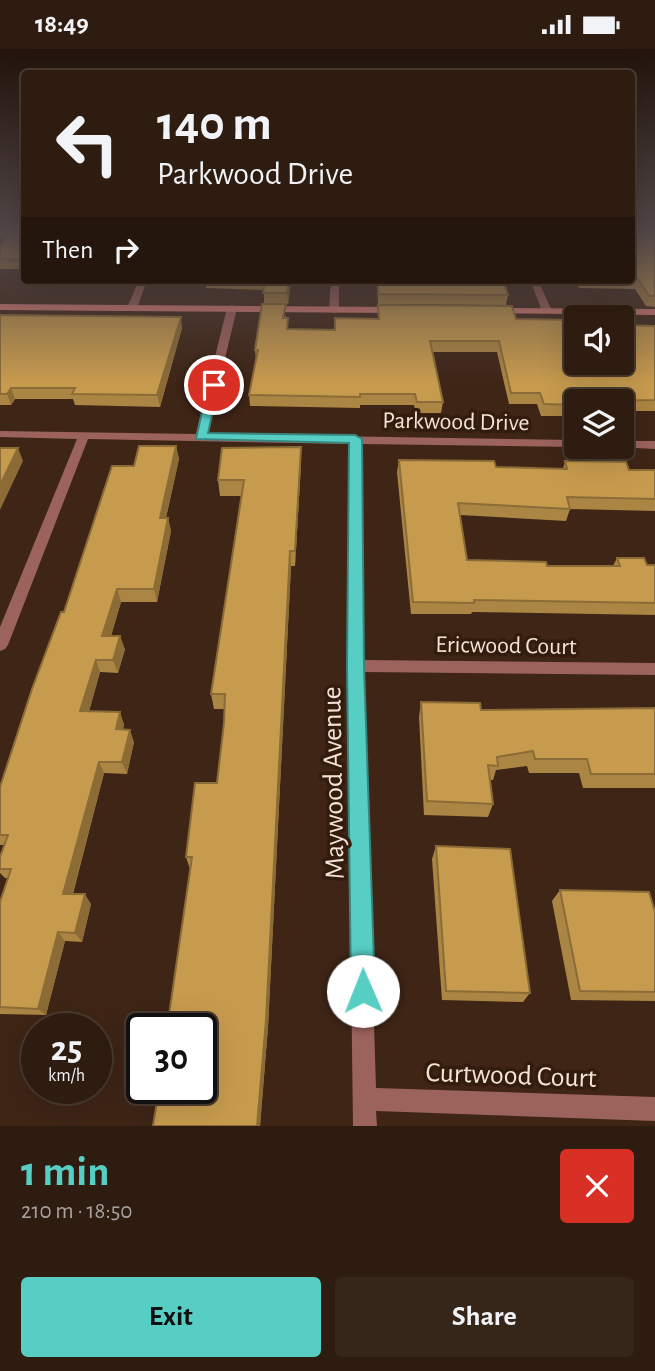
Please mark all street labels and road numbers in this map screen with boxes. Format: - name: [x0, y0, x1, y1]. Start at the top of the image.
- street label: Parkwood Drive: [382, 409, 530, 435]
- street label: Ericwood Court: [435, 633, 577, 659]
- street label: Maywood Avenue: [318, 686, 350, 880]
- street label: Curtwood Court: [425, 1059, 597, 1093]

